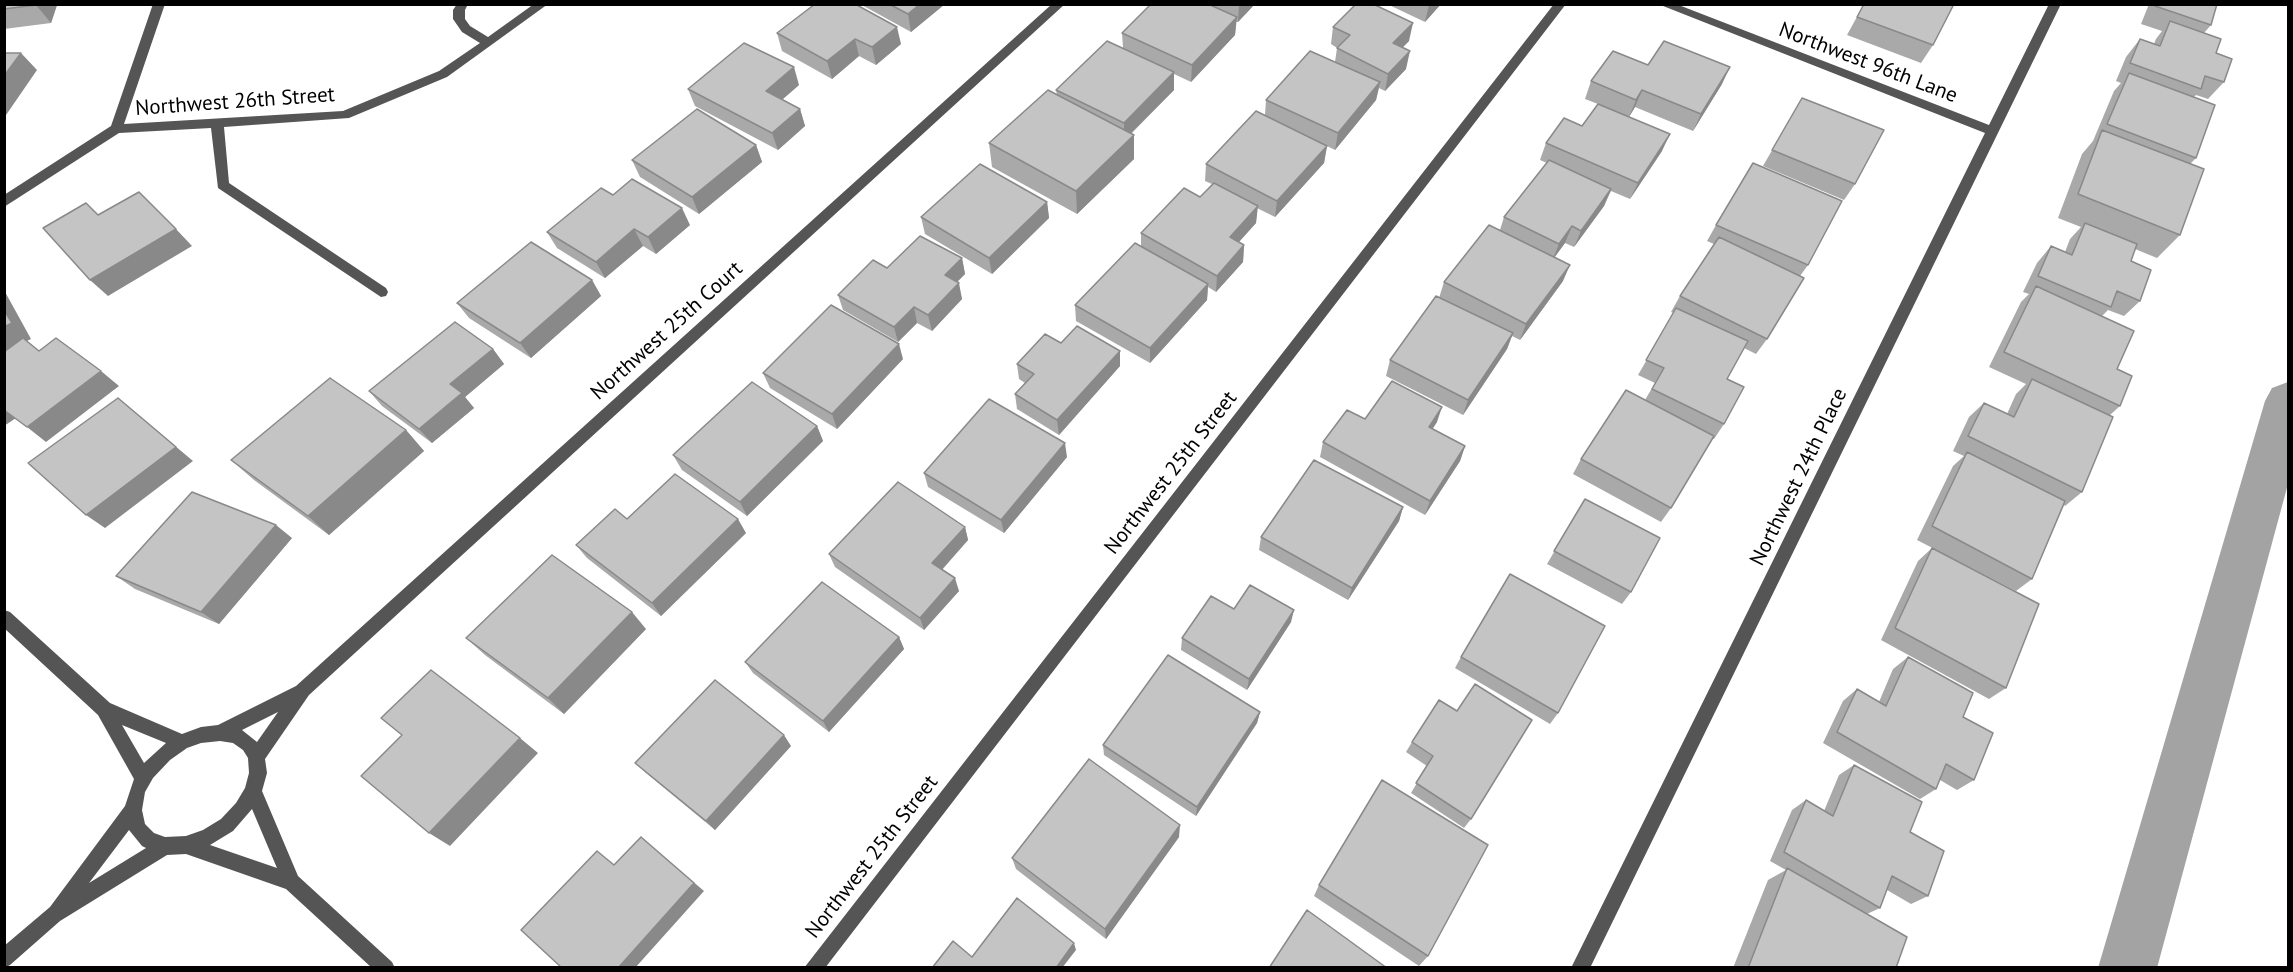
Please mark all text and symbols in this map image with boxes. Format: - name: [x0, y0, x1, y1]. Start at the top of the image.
- street label: Northwest 96th Lane: [1775, 17, 1961, 109]
- street label: Northwest 26th Street: [134, 82, 336, 122]
- street label: Northwest 25th Court: [586, 256, 748, 406]
- street label: Northwest 24th Place: [1745, 384, 1853, 570]
- street label: Northwest 25th Street: [1100, 386, 1242, 560]
- street label: Northwest 25th Street: [801, 770, 943, 944]

